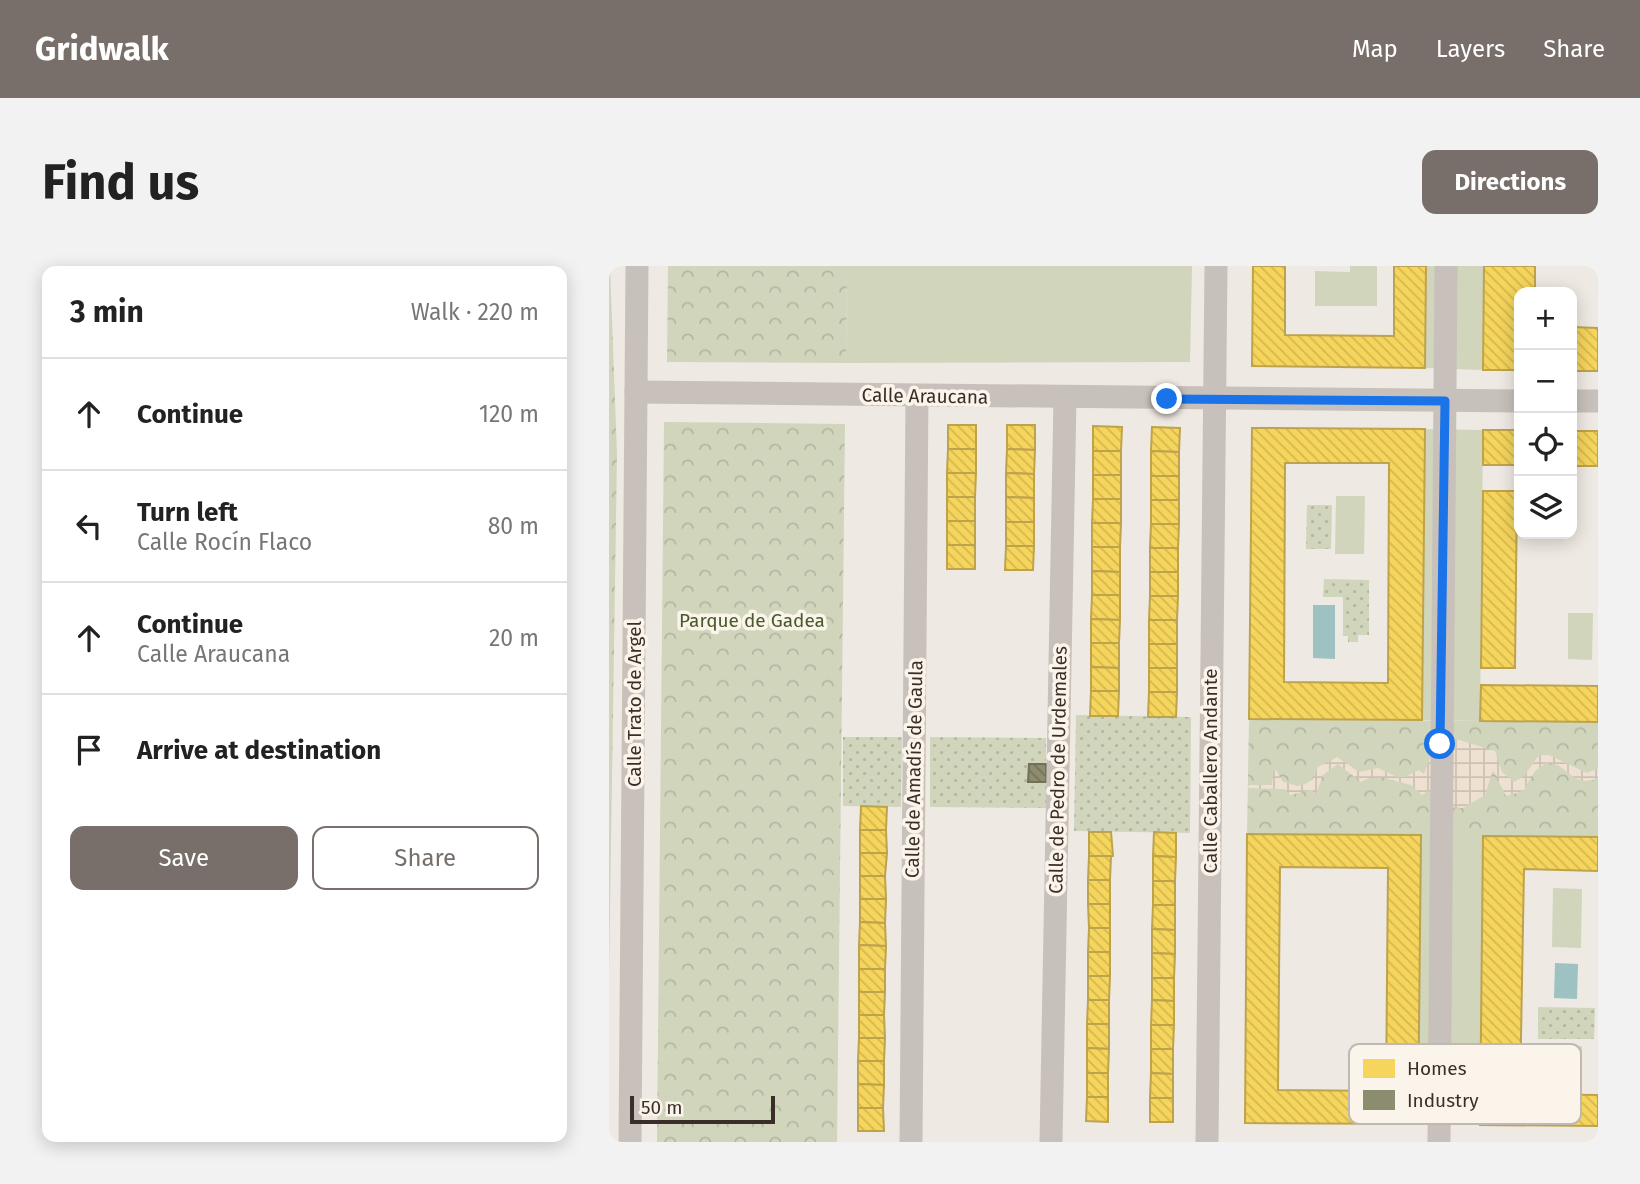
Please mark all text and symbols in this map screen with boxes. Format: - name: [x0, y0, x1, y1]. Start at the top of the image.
- text: Gridwalk: [35, 29, 169, 69]
- text: Map: [1352, 35, 1398, 63]
- text: Layers: [1436, 35, 1505, 63]
- text: Share: [1543, 35, 1605, 63]
- button: Directions: [1422, 150, 1598, 214]
- text: Find us: [42, 153, 199, 212]
- map controls: [1514, 287, 1577, 539]
- button: +: [1514, 287, 1577, 350]
- text: 3 min: [70, 294, 144, 330]
- text: Walk · 220 m: [411, 298, 539, 326]
- button: −: [1514, 350, 1577, 413]
- street label: Calle Araucana: [861, 383, 989, 409]
- route end: [1151, 383, 1182, 414]
- icon: ahead: [70, 395, 108, 433]
- text: Continue: [137, 399, 243, 430]
- text: 120 m: [479, 400, 539, 428]
- button: locate: [1514, 413, 1577, 476]
- button: layers: [1514, 476, 1577, 539]
- text: Turn left: [137, 497, 238, 528]
- icon: left: [70, 507, 108, 545]
- text: 80 m: [488, 512, 539, 540]
- text: Calle Rocín Flaco: [137, 528, 312, 556]
- text: Continue: [137, 609, 243, 640]
- park label: Parque de Gadea: [679, 609, 825, 632]
- icon: ahead: [70, 619, 108, 657]
- street label: Calle Trato de Argel: [623, 620, 646, 787]
- text: 20 m: [489, 624, 539, 652]
- text: Calle Araucana: [137, 640, 290, 668]
- street label: Calle de Pedro de Urdemales: [1044, 646, 1072, 894]
- street label: Calle de Amadís de Gaula: [901, 660, 927, 878]
- street label: Calle Caballero Andante: [1199, 668, 1222, 874]
- route start: [1424, 728, 1455, 759]
- icon: arrive: [70, 731, 108, 769]
- text: Arrive at destination: [137, 735, 381, 766]
- button: Save: [70, 826, 298, 890]
- button: Share: [312, 826, 539, 890]
- legend: [1349, 1044, 1581, 1124]
- text: Homes: [1407, 1057, 1467, 1080]
- text: Industry: [1407, 1089, 1479, 1112]
- scale bar: [630, 1093, 775, 1125]
- text: 50 m: [641, 1096, 682, 1119]

